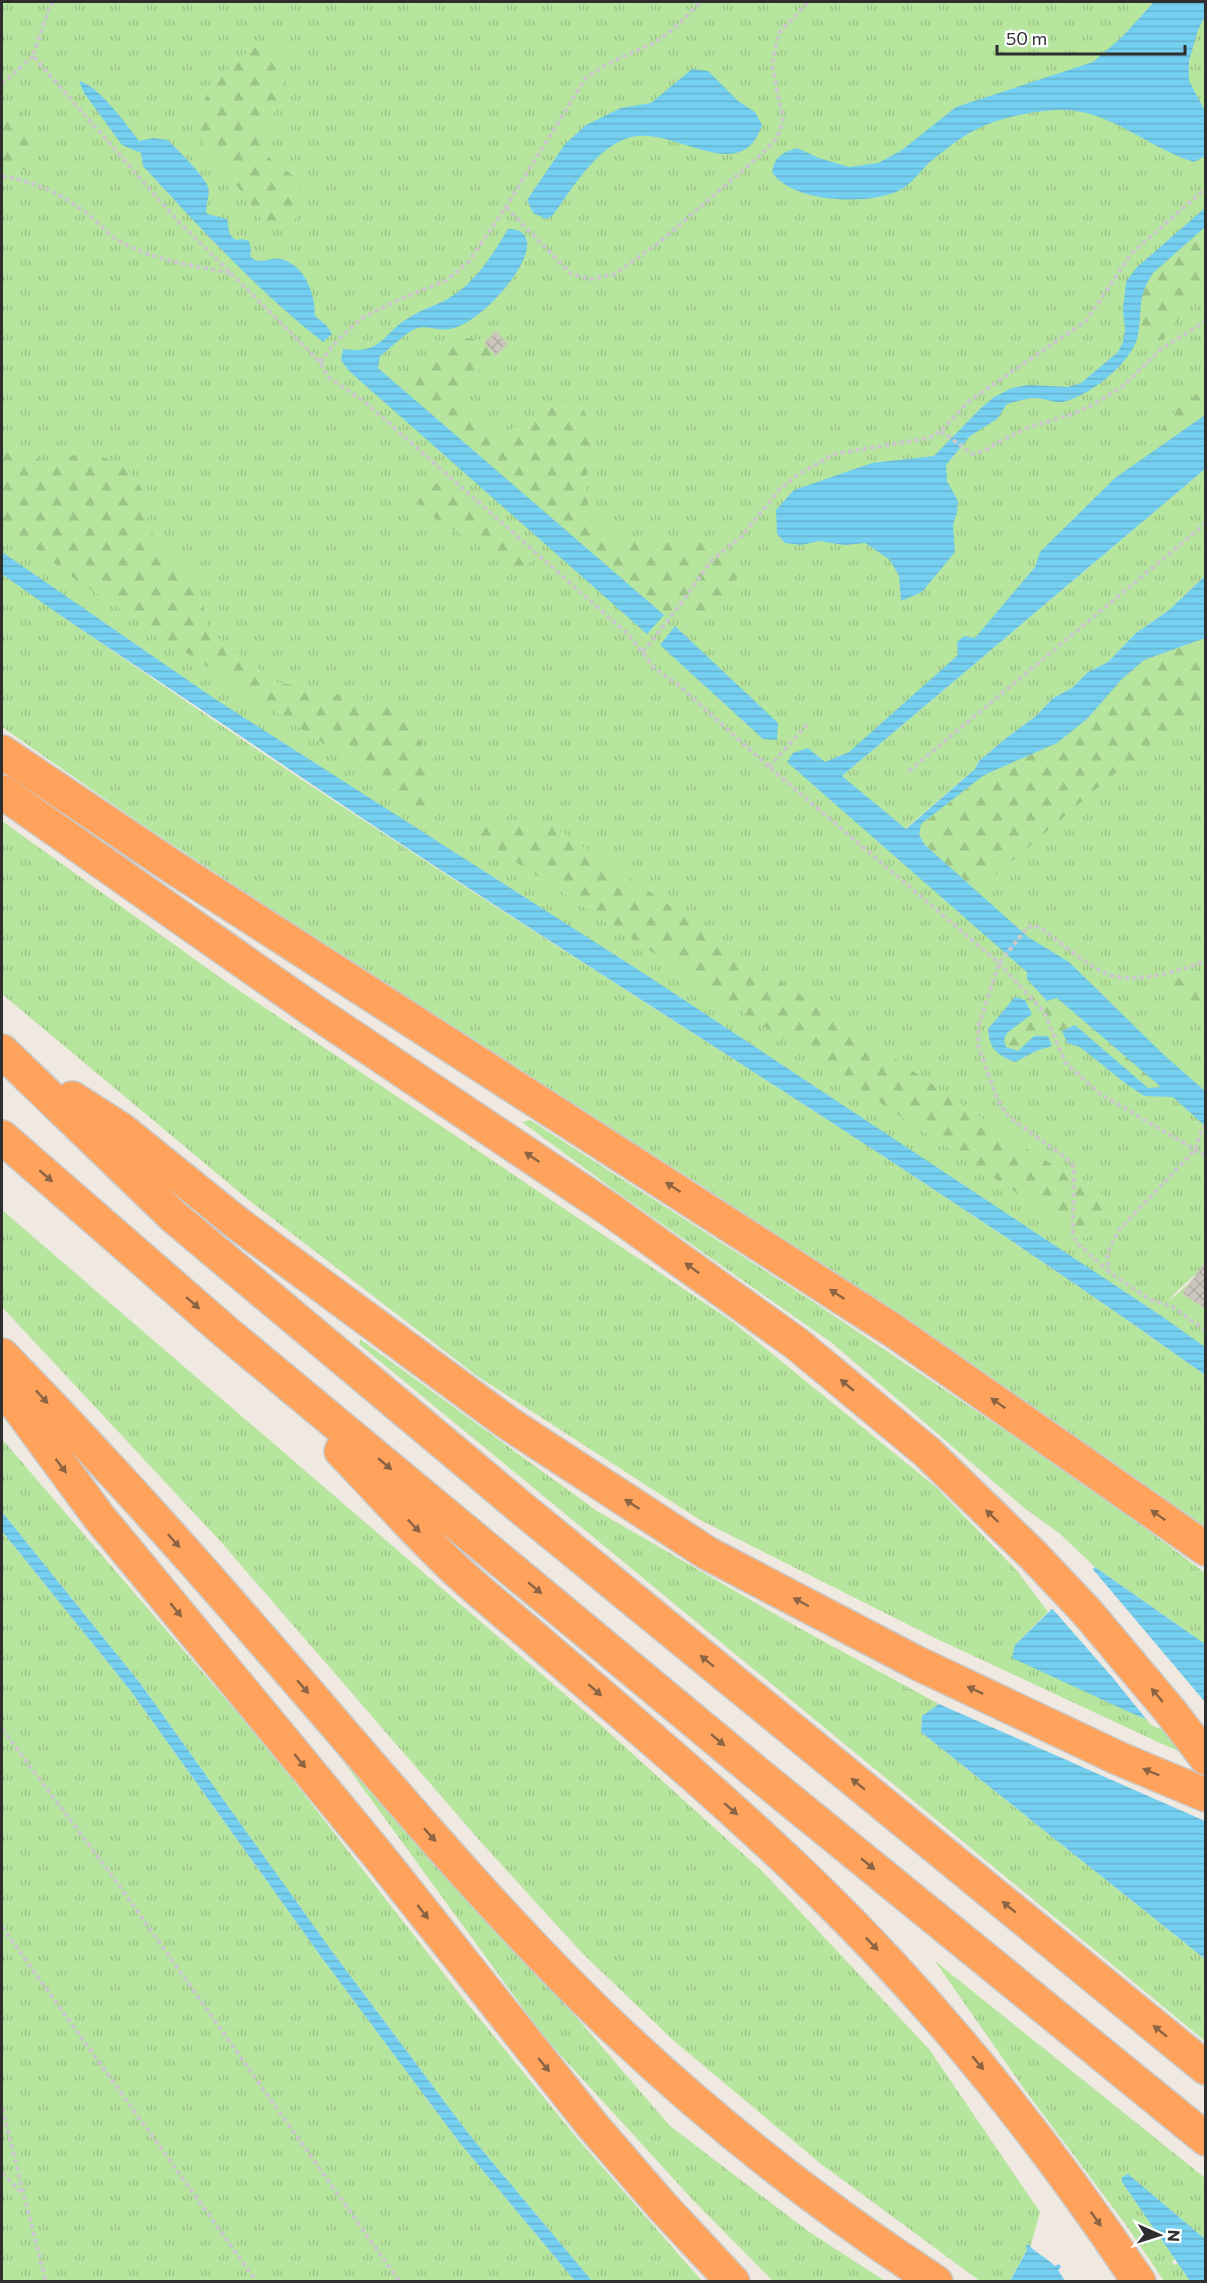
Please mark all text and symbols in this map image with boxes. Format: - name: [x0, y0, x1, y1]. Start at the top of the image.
- scale bar: [997, 18, 1184, 56]
- text: 50 m: [1006, 27, 1047, 49]
- one-way arrow: [524, 1151, 540, 1163]
- one-way arrow: [38, 1169, 53, 1182]
- one-way arrow: [665, 1182, 681, 1193]
- one-way arrow: [684, 1262, 700, 1274]
- one-way arrow: [828, 1288, 845, 1299]
- one-way arrow: [185, 1296, 200, 1309]
- one-way arrow: [839, 1379, 855, 1392]
- one-way arrow: [35, 1390, 49, 1405]
- one-way arrow: [990, 1397, 1006, 1409]
- one-way arrow: [378, 1457, 393, 1470]
- one-way arrow: [55, 1458, 67, 1473]
- one-way arrow: [625, 1498, 641, 1510]
- one-way arrow: [986, 1509, 1000, 1523]
- one-way arrow: [1150, 1509, 1166, 1521]
- one-way arrow: [406, 1518, 420, 1532]
- one-way arrow: [167, 1533, 181, 1548]
- one-way arrow: [528, 1582, 543, 1594]
- one-way arrow: [792, 1597, 809, 1607]
- one-way arrow: [170, 1602, 183, 1618]
- one-way arrow: [700, 1655, 715, 1667]
- one-way arrow: [296, 1679, 309, 1694]
- one-way arrow: [587, 1683, 602, 1696]
- one-way arrow: [966, 1686, 983, 1695]
- one-way arrow: [1150, 1687, 1163, 1703]
- one-way arrow: [710, 1733, 725, 1746]
- one-way arrow: [294, 1753, 307, 1769]
- one-way arrow: [1142, 1767, 1160, 1777]
- one-way arrow: [851, 1778, 866, 1791]
- one-way arrow: [723, 1802, 738, 1815]
- one-way arrow: [423, 1827, 436, 1842]
- one-way arrow: [861, 1857, 876, 1869]
- one-way arrow: [1001, 1901, 1017, 1914]
- one-way arrow: [417, 1905, 429, 1920]
- one-way arrow: [865, 1937, 879, 1952]
- one-way arrow: [1153, 2025, 1168, 2038]
- one-way arrow: [971, 2055, 984, 2070]
- one-way arrow: [538, 2058, 550, 2073]
- north arrow: [1129, 2205, 1189, 2265]
- one-way arrow: [1090, 2210, 1102, 2226]
- text: N: [1165, 2229, 1184, 2242]

